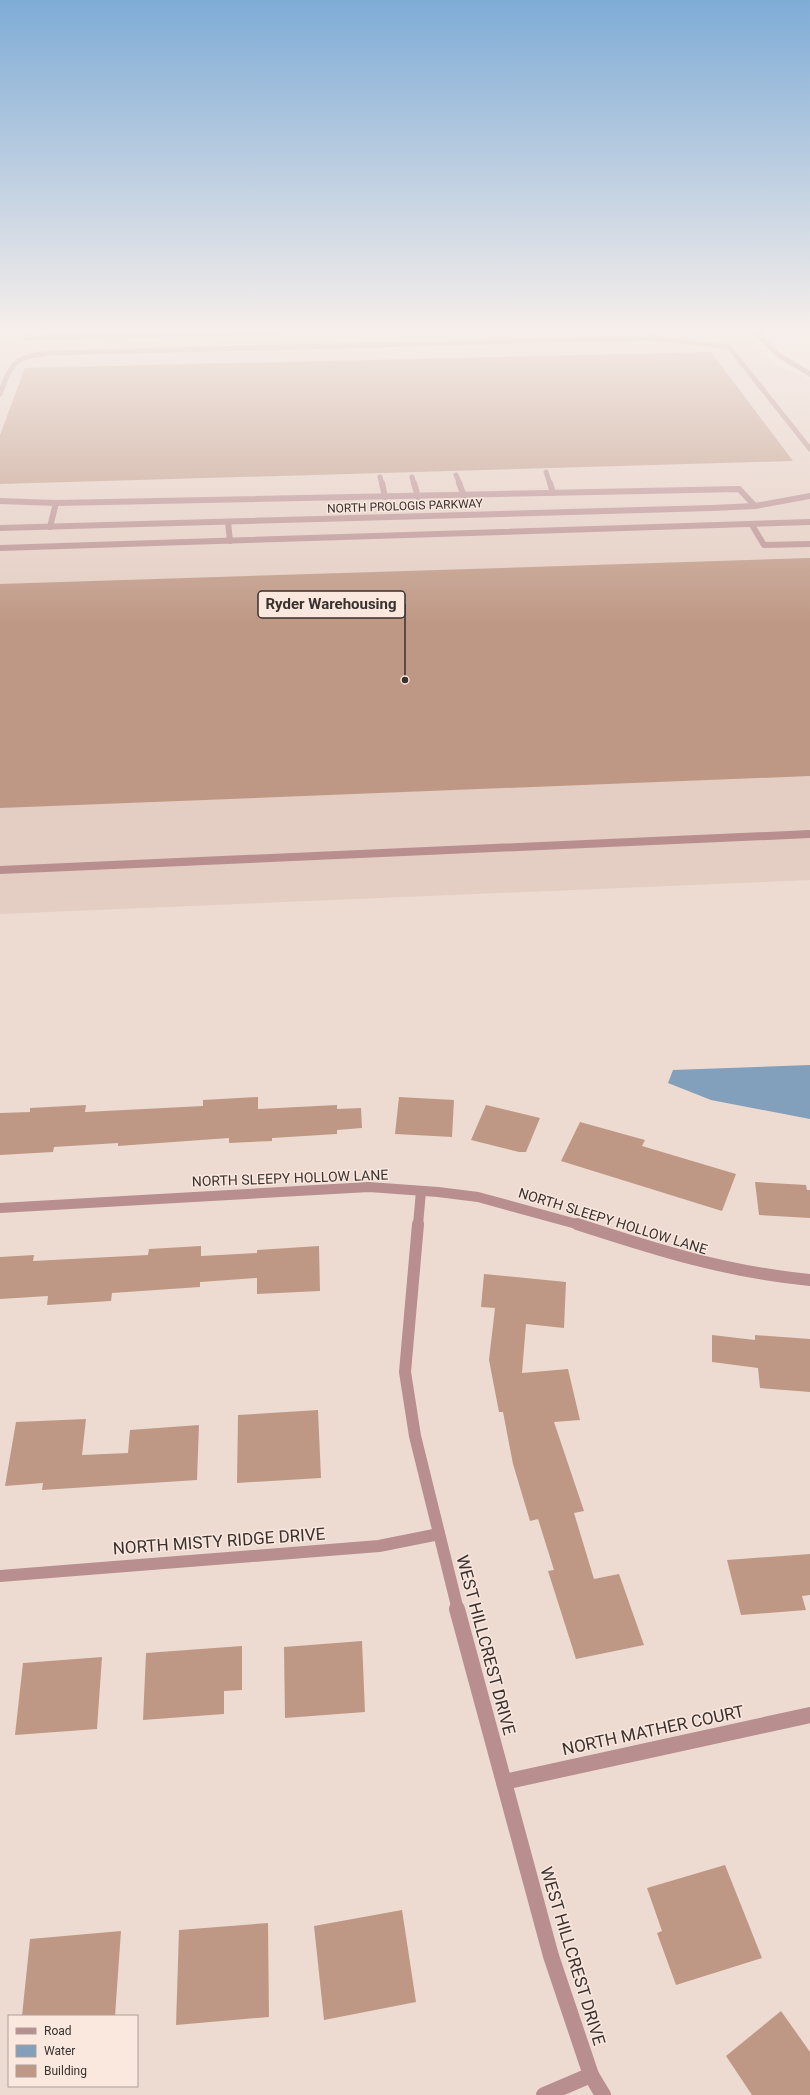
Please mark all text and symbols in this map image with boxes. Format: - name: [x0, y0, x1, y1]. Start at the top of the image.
- street label: NORTH PROLOGIS PARKWAY: [327, 496, 484, 516]
- callout: Ryder Warehousing: [258, 591, 405, 618]
- text: Ryder Warehousing: [265, 595, 397, 613]
- street label: NORTH SLEEPY HOLLOW LANE: [192, 1167, 389, 1189]
- street label: NORTH SLEEPY HOLLOW LANE: [517, 1185, 709, 1257]
- street label: NORTH MISTY RIDGE DRIVE: [112, 1524, 326, 1558]
- street label: WEST HILLCREST DRIVE: [452, 1553, 520, 1737]
- street label: NORTH MATHER COURT: [560, 1701, 746, 1759]
- street label: WEST HILLCREST DRIVE: [536, 1864, 610, 2048]
- legend: [8, 2015, 138, 2087]
- text: Road: [44, 2024, 72, 2038]
- text: Water: [44, 2044, 75, 2058]
- text: Building: [44, 2064, 87, 2078]

